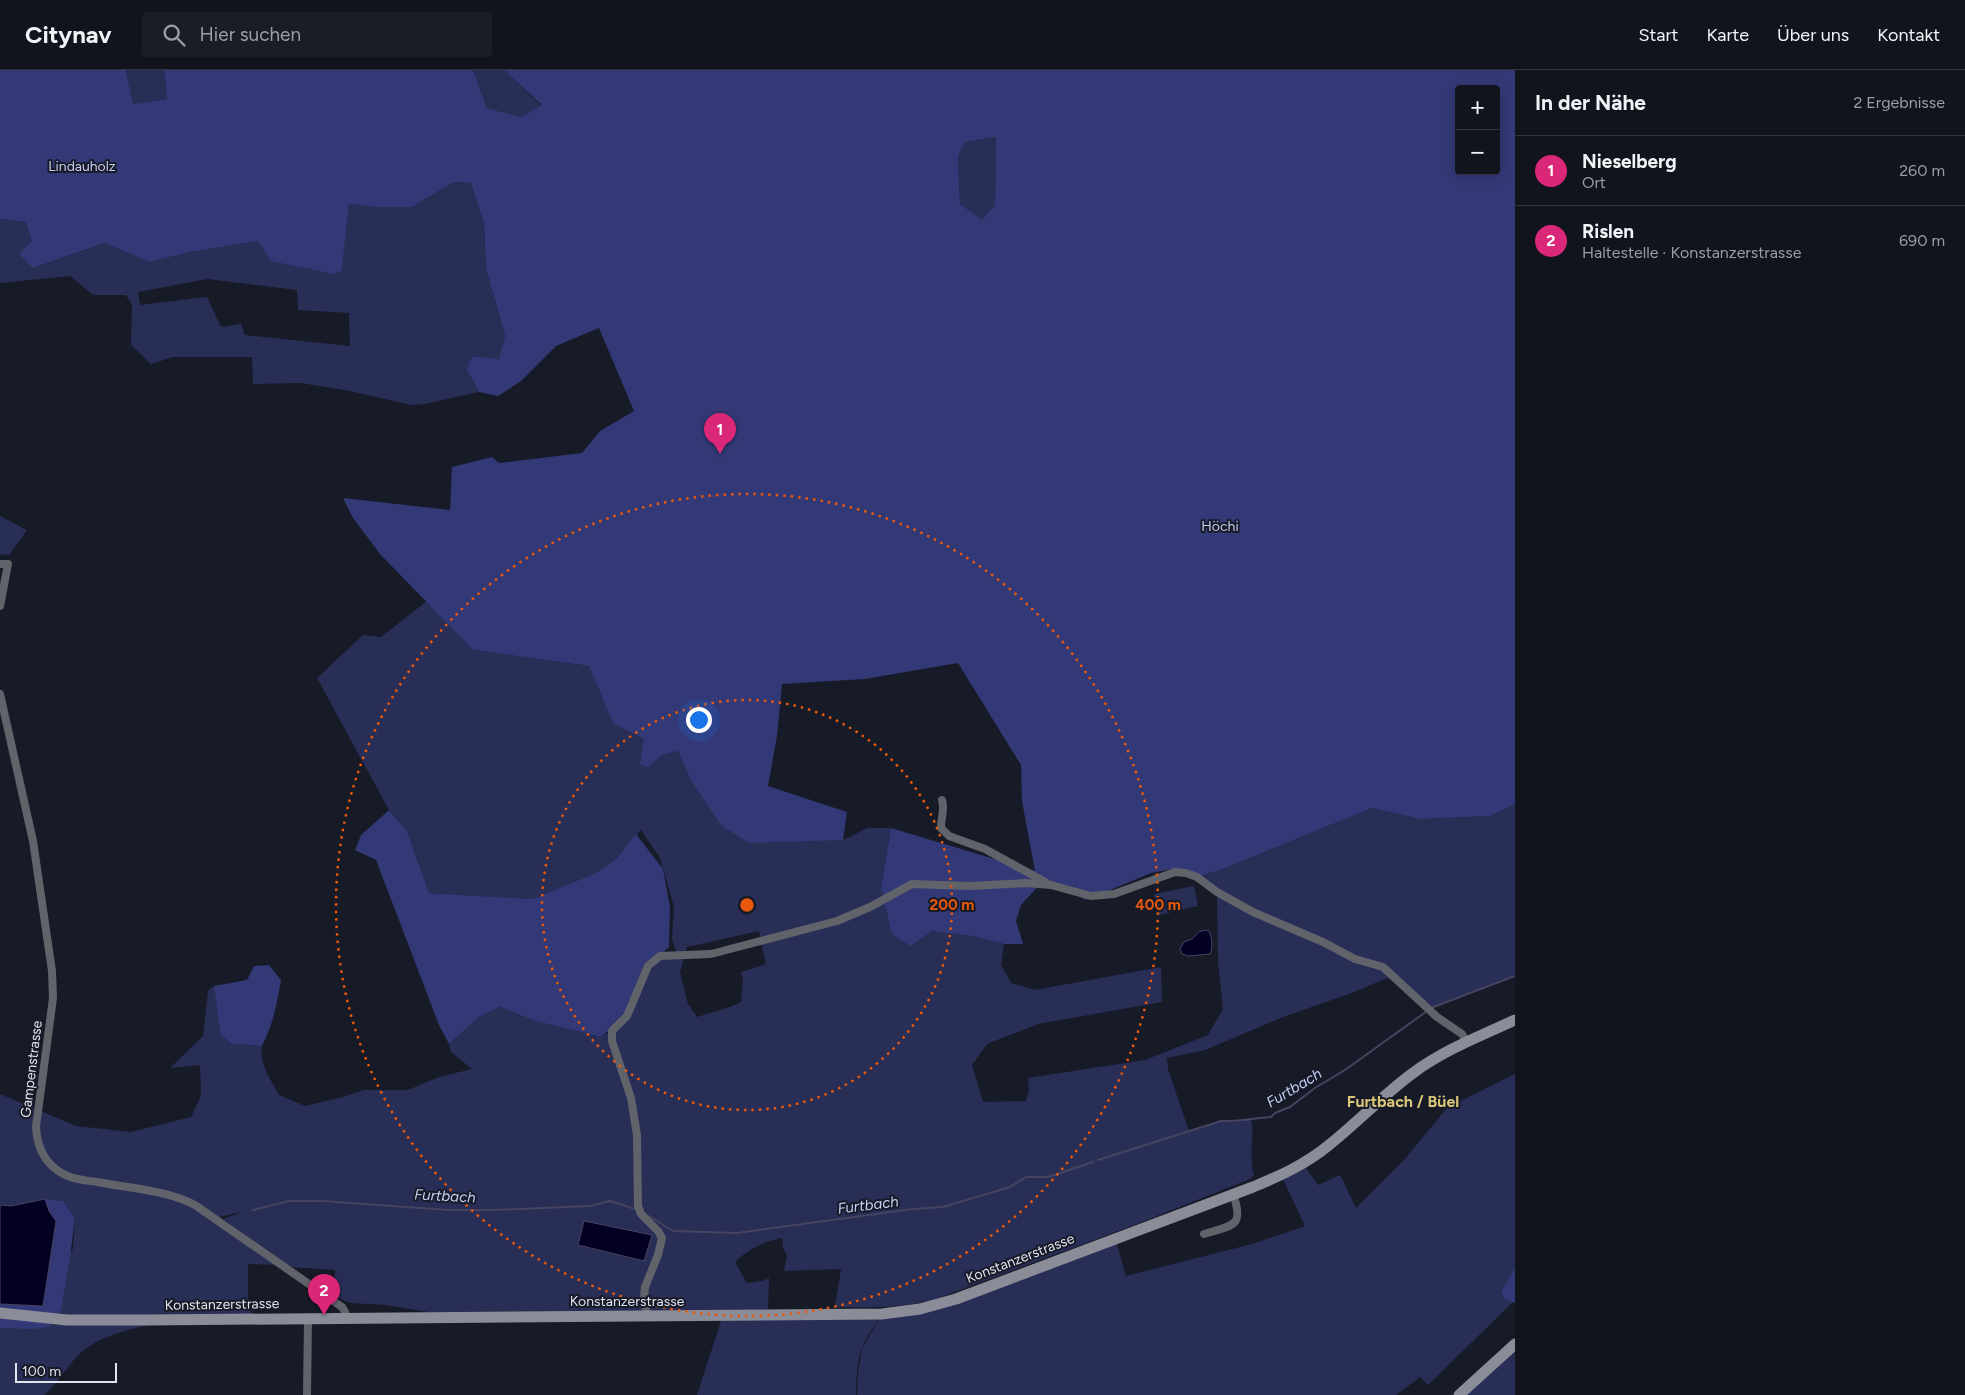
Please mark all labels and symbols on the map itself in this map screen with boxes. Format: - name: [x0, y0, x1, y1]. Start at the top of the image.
- park label: Lindauholz: [48, 158, 116, 175]
- pin: 1: [704, 413, 736, 454]
- park label: Höchi: [1201, 518, 1239, 535]
- your location: [686, 707, 712, 733]
- centre of rings: [738, 896, 756, 914]
- text: 200 m: [930, 896, 974, 914]
- text: 400 m: [1135, 896, 1181, 914]
- street label: Gampenstrasse: [17, 1019, 46, 1119]
- water label: Furtbach: [1263, 1064, 1325, 1112]
- district label: Furtbach / Büel: [1347, 1092, 1459, 1111]
- water label: Furtbach: [414, 1185, 476, 1207]
- water label: Furtbach: [836, 1192, 900, 1218]
- street label: Konstanzerstrasse: [964, 1230, 1077, 1287]
- pin: 2: [308, 1274, 340, 1315]
- street label: Konstanzerstrasse: [570, 1293, 685, 1310]
- street label: Konstanzerstrasse: [165, 1295, 280, 1314]
- scale bar: [15, 1360, 118, 1383]

